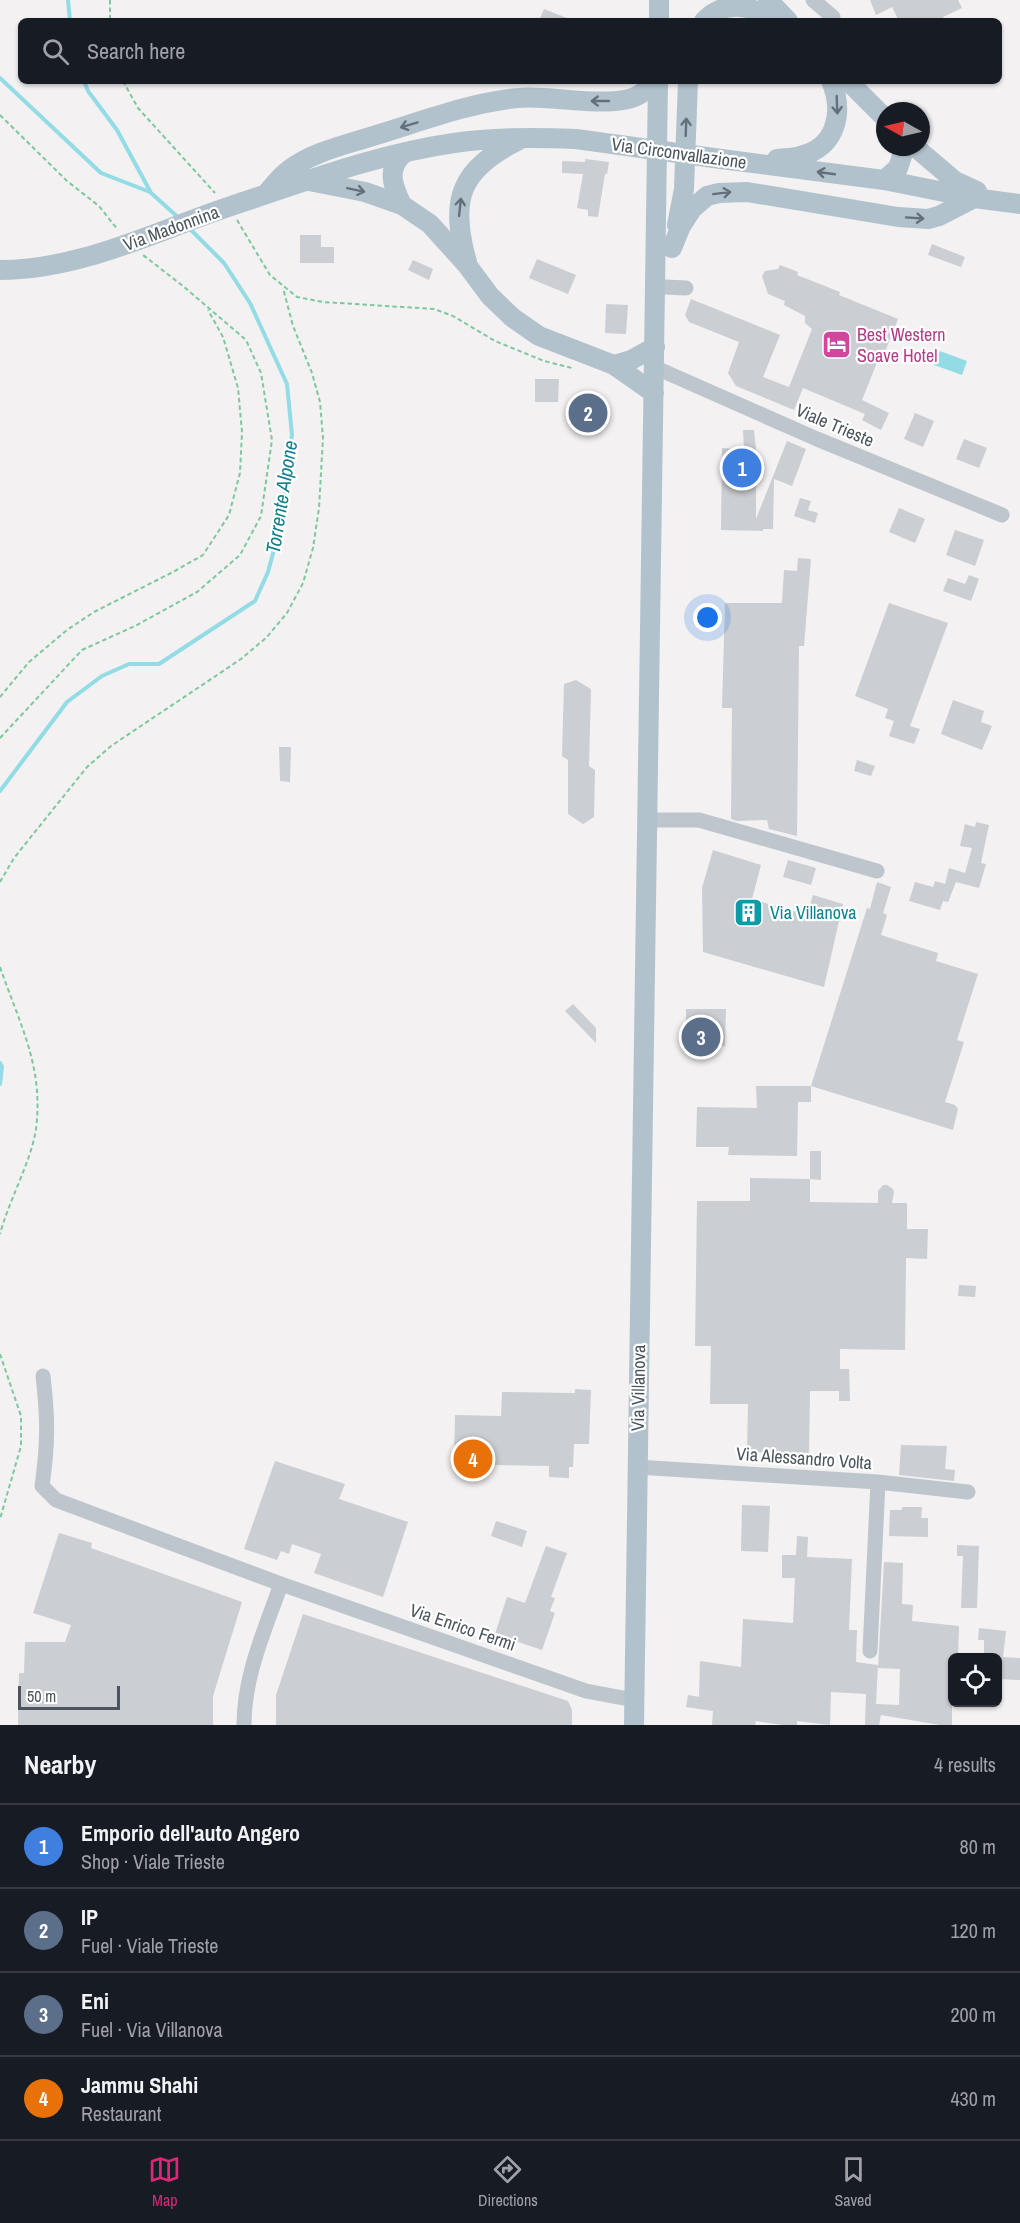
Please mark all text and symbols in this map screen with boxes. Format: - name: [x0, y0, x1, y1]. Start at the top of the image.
- search box: [18, 18, 1002, 84]
- icon: search: [39, 35, 72, 68]
- text: Search here: [87, 36, 185, 66]
- one-way arrow: [591, 95, 611, 107]
- one-way arrow: [831, 95, 842, 115]
- north arrow: [876, 102, 930, 156]
- one-way arrow: [681, 118, 692, 138]
- one-way arrow: [400, 120, 419, 131]
- street label: Via Circonvallazione: [610, 131, 748, 175]
- one-way arrow: [816, 167, 836, 178]
- one-way arrow: [346, 185, 366, 196]
- one-way arrow: [712, 187, 732, 198]
- one-way arrow: [455, 198, 466, 218]
- street label: Via Madonnina: [120, 199, 222, 257]
- one-way arrow: [905, 213, 925, 224]
- place label: Best Western Soave Hotel: [857, 322, 945, 368]
- hotel icon: Best Western Soave Hotel: [820, 328, 852, 360]
- pin: 2: [568, 390, 608, 436]
- street label: Viale Trieste: [792, 397, 878, 453]
- water label: Torrente Alpone: [259, 438, 303, 556]
- pin: 1: [722, 446, 762, 490]
- your location: [693, 603, 722, 632]
- building icon: Via Villanova: [733, 896, 765, 928]
- place label: Via Villanova: [770, 900, 856, 925]
- pin: 3: [682, 1014, 720, 1060]
- street label: Via Villanova: [625, 1345, 651, 1431]
- pin: 4: [454, 1436, 492, 1482]
- street label: Via Alessandro Volta: [735, 1441, 873, 1475]
- street label: Via Enrico Fermi: [407, 1597, 519, 1657]
- map controls: [948, 1653, 1002, 1707]
- button: locate: [948, 1653, 1002, 1707]
- scale bar: [18, 1683, 120, 1710]
- text: 50 m: [27, 1685, 56, 1707]
- text: Nearby: [24, 1747, 96, 1782]
- text: 4 results: [934, 1751, 996, 1778]
- text: Emporio dell'auto Angero: [81, 1818, 300, 1848]
- text: 1: [39, 1833, 48, 1860]
- text: 80 m: [960, 1833, 996, 1860]
- text: Shop · Viale Trieste: [81, 1848, 225, 1875]
- text: IP: [81, 1902, 98, 1932]
- text: 2: [39, 1917, 48, 1944]
- text: 120 m: [950, 1917, 996, 1944]
- text: Fuel · Viale Trieste: [81, 1932, 218, 1959]
- text: Eni: [81, 1986, 109, 2016]
- text: 3: [39, 2001, 48, 2028]
- text: 200 m: [950, 2001, 996, 2028]
- text: Fuel · Via Villanova: [81, 2016, 223, 2043]
- text: Jammu Shahi: [81, 2070, 198, 2100]
- text: 4: [39, 2085, 48, 2112]
- text: 430 m: [950, 2085, 996, 2112]
- text: Restaurant: [81, 2100, 161, 2127]
- tab: Map: [148, 2153, 181, 2211]
- tab: Directions: [478, 2153, 538, 2211]
- tab: Saved: [834, 2153, 872, 2211]

